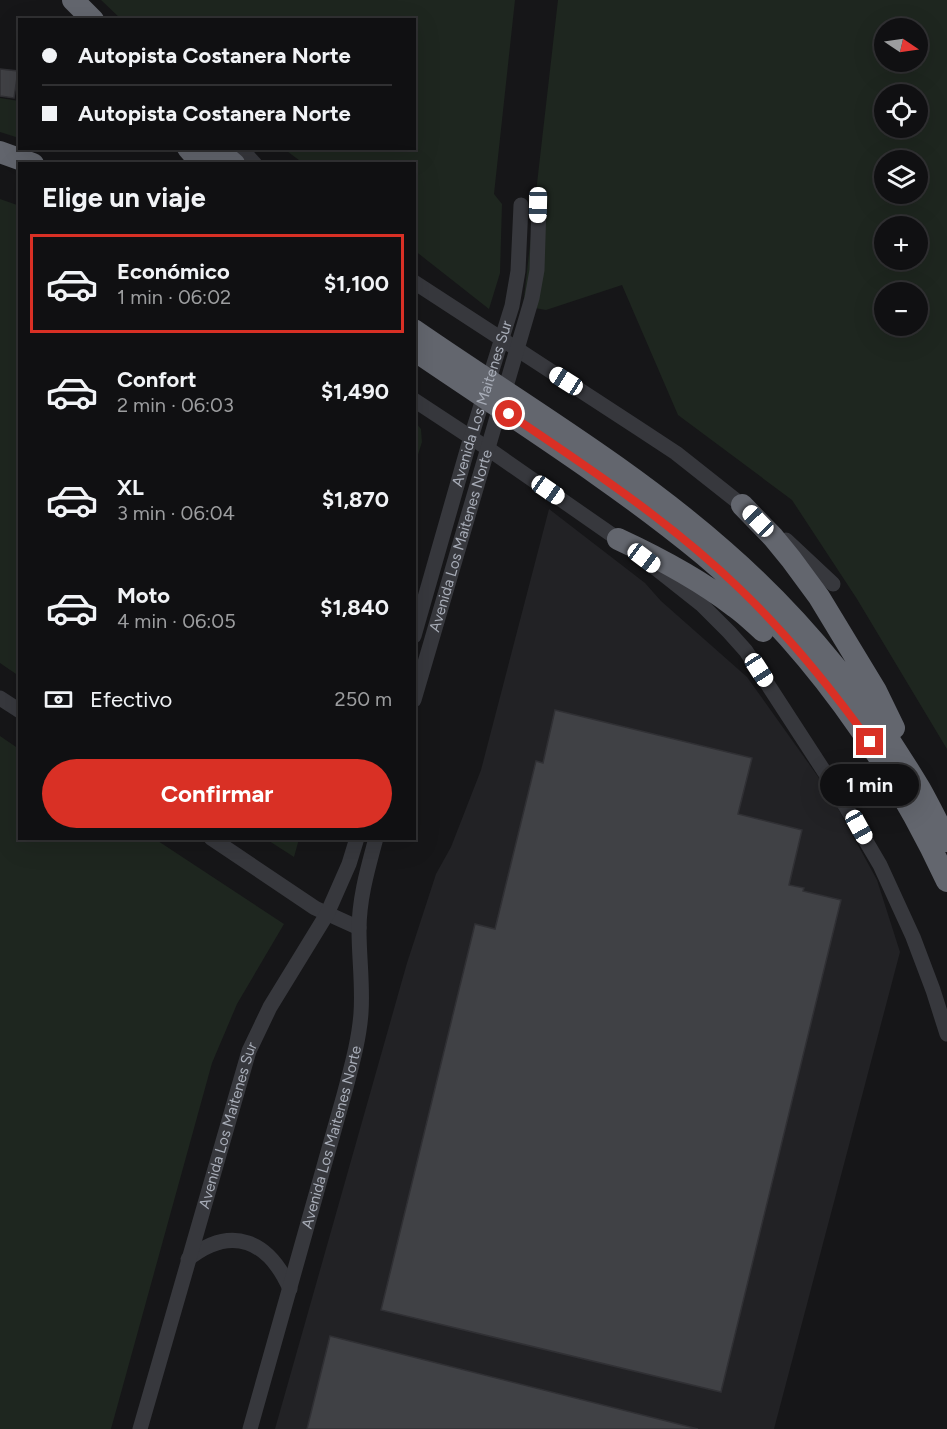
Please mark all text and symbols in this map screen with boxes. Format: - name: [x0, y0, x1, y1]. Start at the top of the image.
- north arrow: [874, 18, 928, 72]
- map controls: [874, 18, 928, 336]
- text: Autopista Costanera Norte: [78, 42, 351, 69]
- button: locate: [874, 84, 928, 138]
- text: Autopista Costanera Norte: [78, 100, 351, 127]
- button: layers: [874, 150, 928, 204]
- text: Elige un viaje: [42, 181, 206, 214]
- car: [529, 187, 547, 223]
- button: +: [874, 216, 928, 270]
- icon: car: [45, 257, 99, 311]
- text: Económico: [117, 258, 230, 285]
- text: $1,100: [324, 270, 389, 297]
- button: −: [874, 282, 928, 336]
- text: 1 min · 06:02: [117, 285, 231, 309]
- street label: Avenida Los Maitenes Sur: [448, 318, 516, 489]
- car: [546, 364, 586, 398]
- icon: car: [45, 365, 99, 419]
- text: Confort: [117, 366, 197, 393]
- text: $1,490: [321, 378, 389, 405]
- text: 2 min · 06:03: [117, 393, 234, 417]
- route start: [495, 400, 522, 427]
- street label: Avenida Los Maitenes Norte: [425, 447, 496, 634]
- car: [528, 472, 568, 508]
- icon: car: [45, 473, 99, 527]
- text: XL: [117, 474, 144, 501]
- text: $1,870: [322, 486, 389, 513]
- text: 3 min · 06:04: [117, 501, 235, 525]
- car: [739, 502, 777, 540]
- car: [624, 540, 664, 576]
- icon: car: [45, 581, 99, 635]
- text: Moto: [117, 582, 170, 609]
- text: $1,840: [320, 594, 389, 621]
- text: 4 min · 06:05: [117, 609, 236, 633]
- car: [742, 650, 776, 690]
- icon: cash: [42, 683, 75, 716]
- text: Efectivo: [90, 686, 172, 713]
- text: 250 m: [335, 687, 392, 711]
- route end: [856, 728, 883, 755]
- button: Confirmar: [42, 759, 392, 828]
- callout: 1 min: [820, 763, 920, 805]
- text: 1 min: [846, 773, 893, 797]
- car: [842, 807, 876, 847]
- street label: Avenida Los Maitenes Sur: [195, 1039, 261, 1211]
- street label: Avenida Los Maitenes Norte: [298, 1044, 365, 1231]

